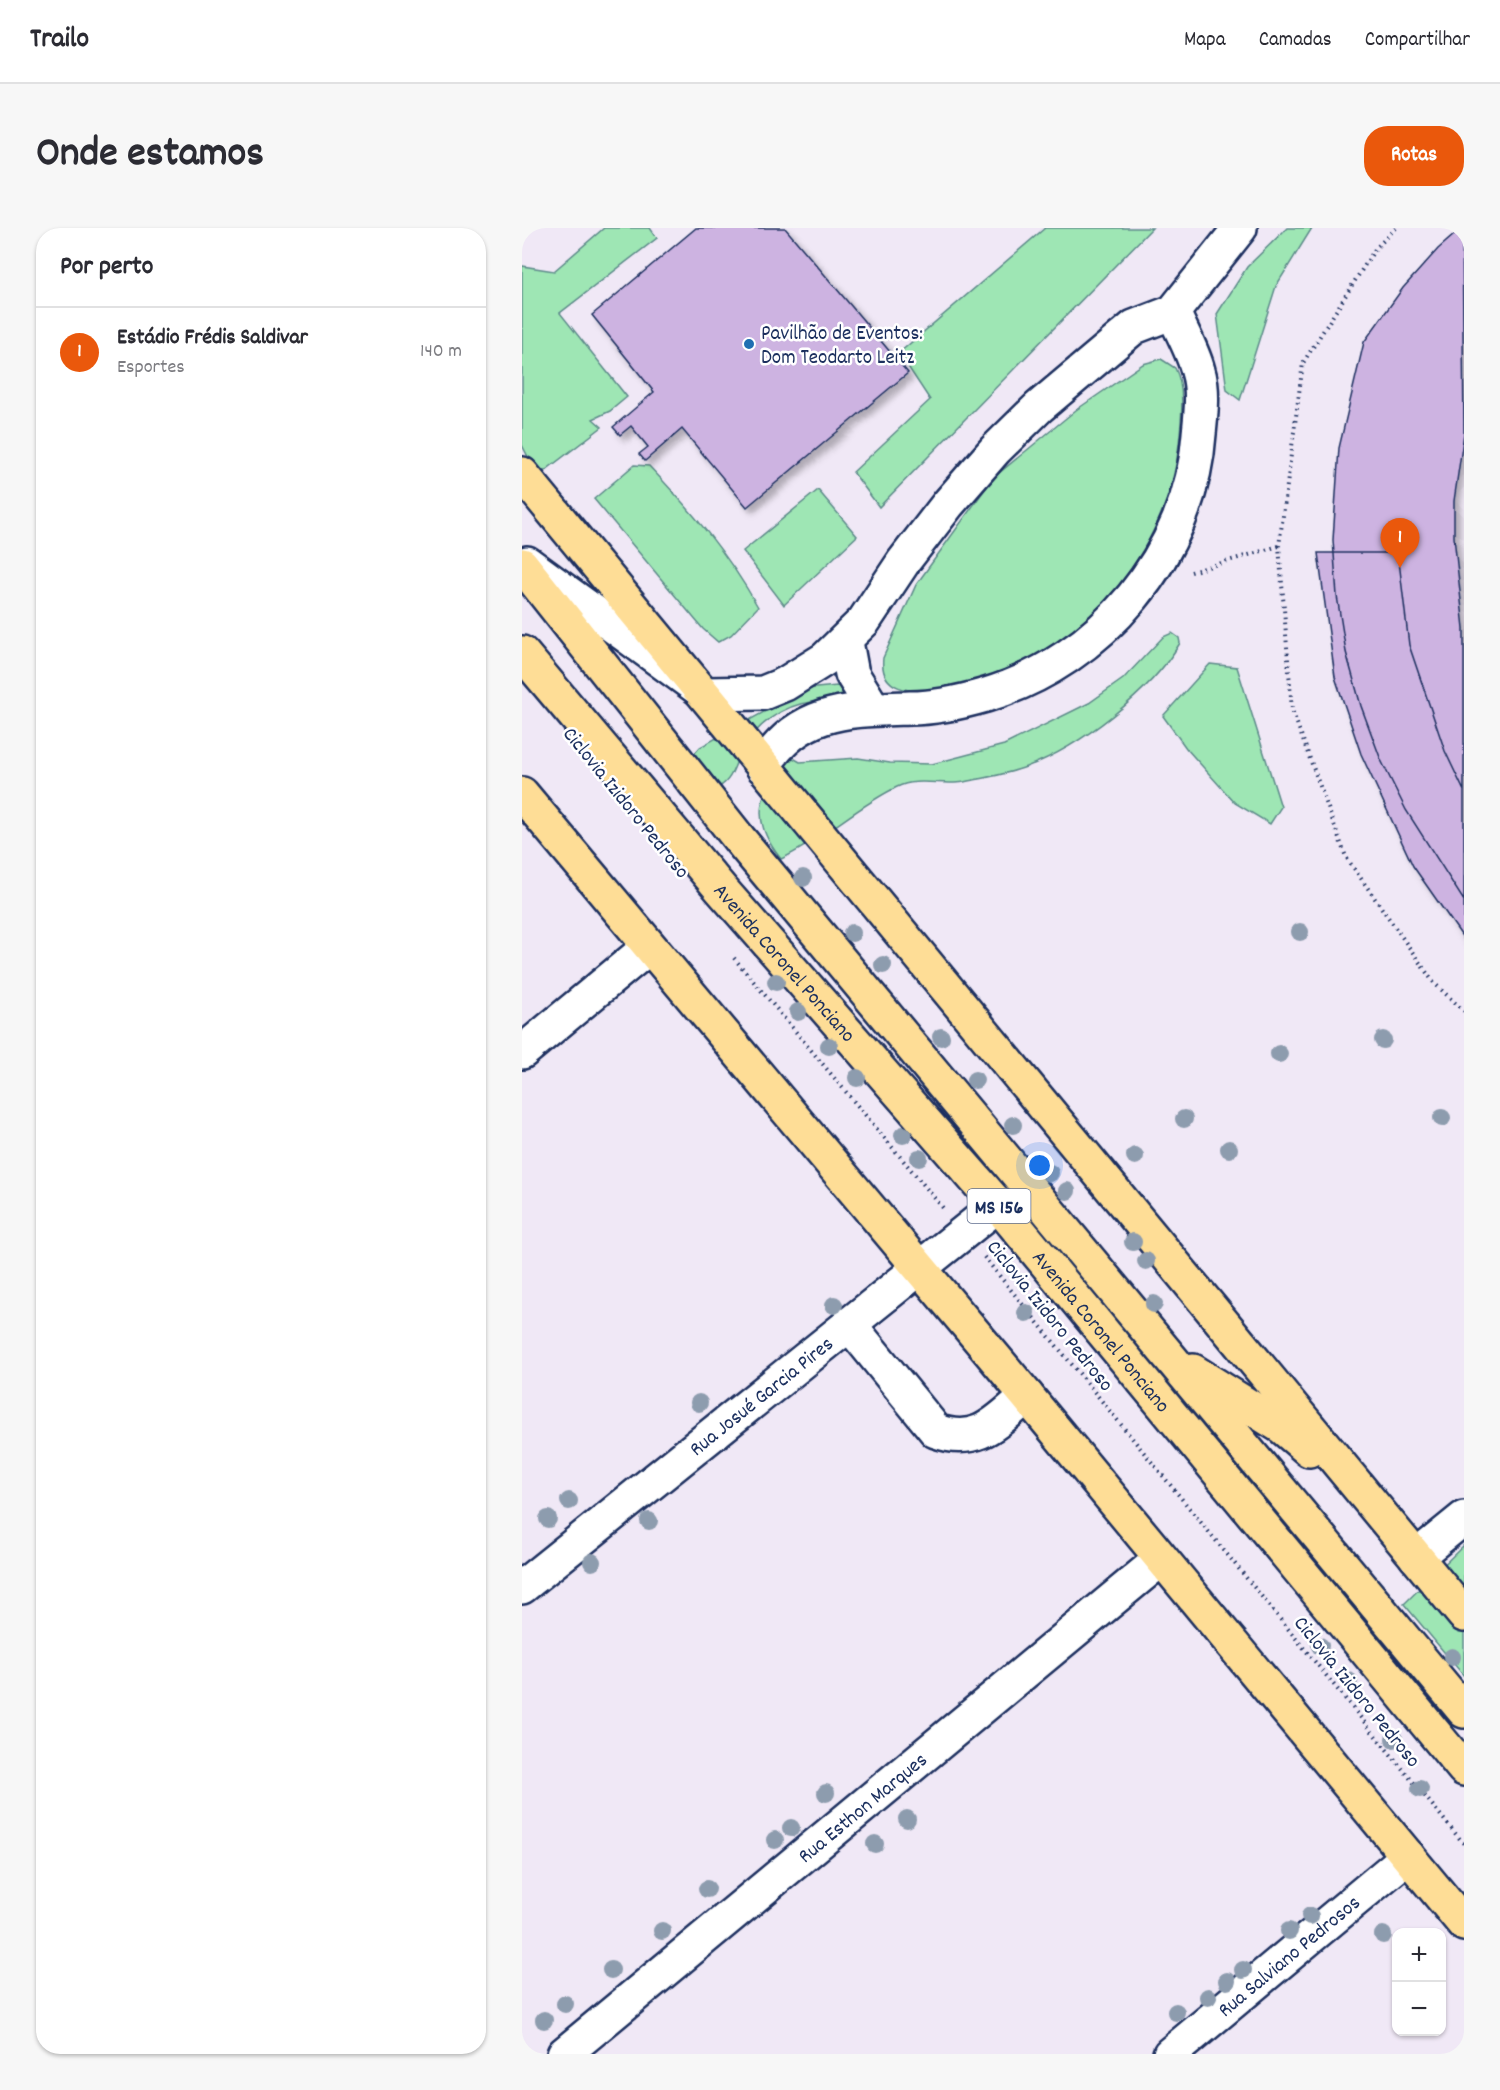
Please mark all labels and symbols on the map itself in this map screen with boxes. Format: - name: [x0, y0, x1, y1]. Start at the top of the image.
- place label: Pavilhão de Eventos: Dom Teodarto Leitz: [761, 320, 923, 374]
- marker: Pavilhão de Eventos: Dom Teodarto Leitz: [742, 337, 756, 351]
- pin: 1: [1380, 518, 1420, 568]
- street label: Ciclovia Izidoro Pedroso: [554, 722, 695, 886]
- street label: Avenida Coronel Ponciano: [705, 878, 861, 1050]
- your location: [1025, 1151, 1054, 1180]
- road number: MS 156: [968, 1189, 1030, 1223]
- street label: Ciclovia Izidoro Pedroso: [978, 1235, 1119, 1399]
- street label: Avenida Coronel Ponciano: [1023, 1245, 1176, 1420]
- street label: Rua Josué Garcia Pires: [684, 1331, 841, 1465]
- street label: Ciclovia Izidoro Pedroso: [1285, 1611, 1426, 1775]
- street label: Rua Esthon Marques: [793, 1747, 935, 1872]
- street label: Rua Salviano Pedrosos: [1213, 1890, 1368, 2026]

